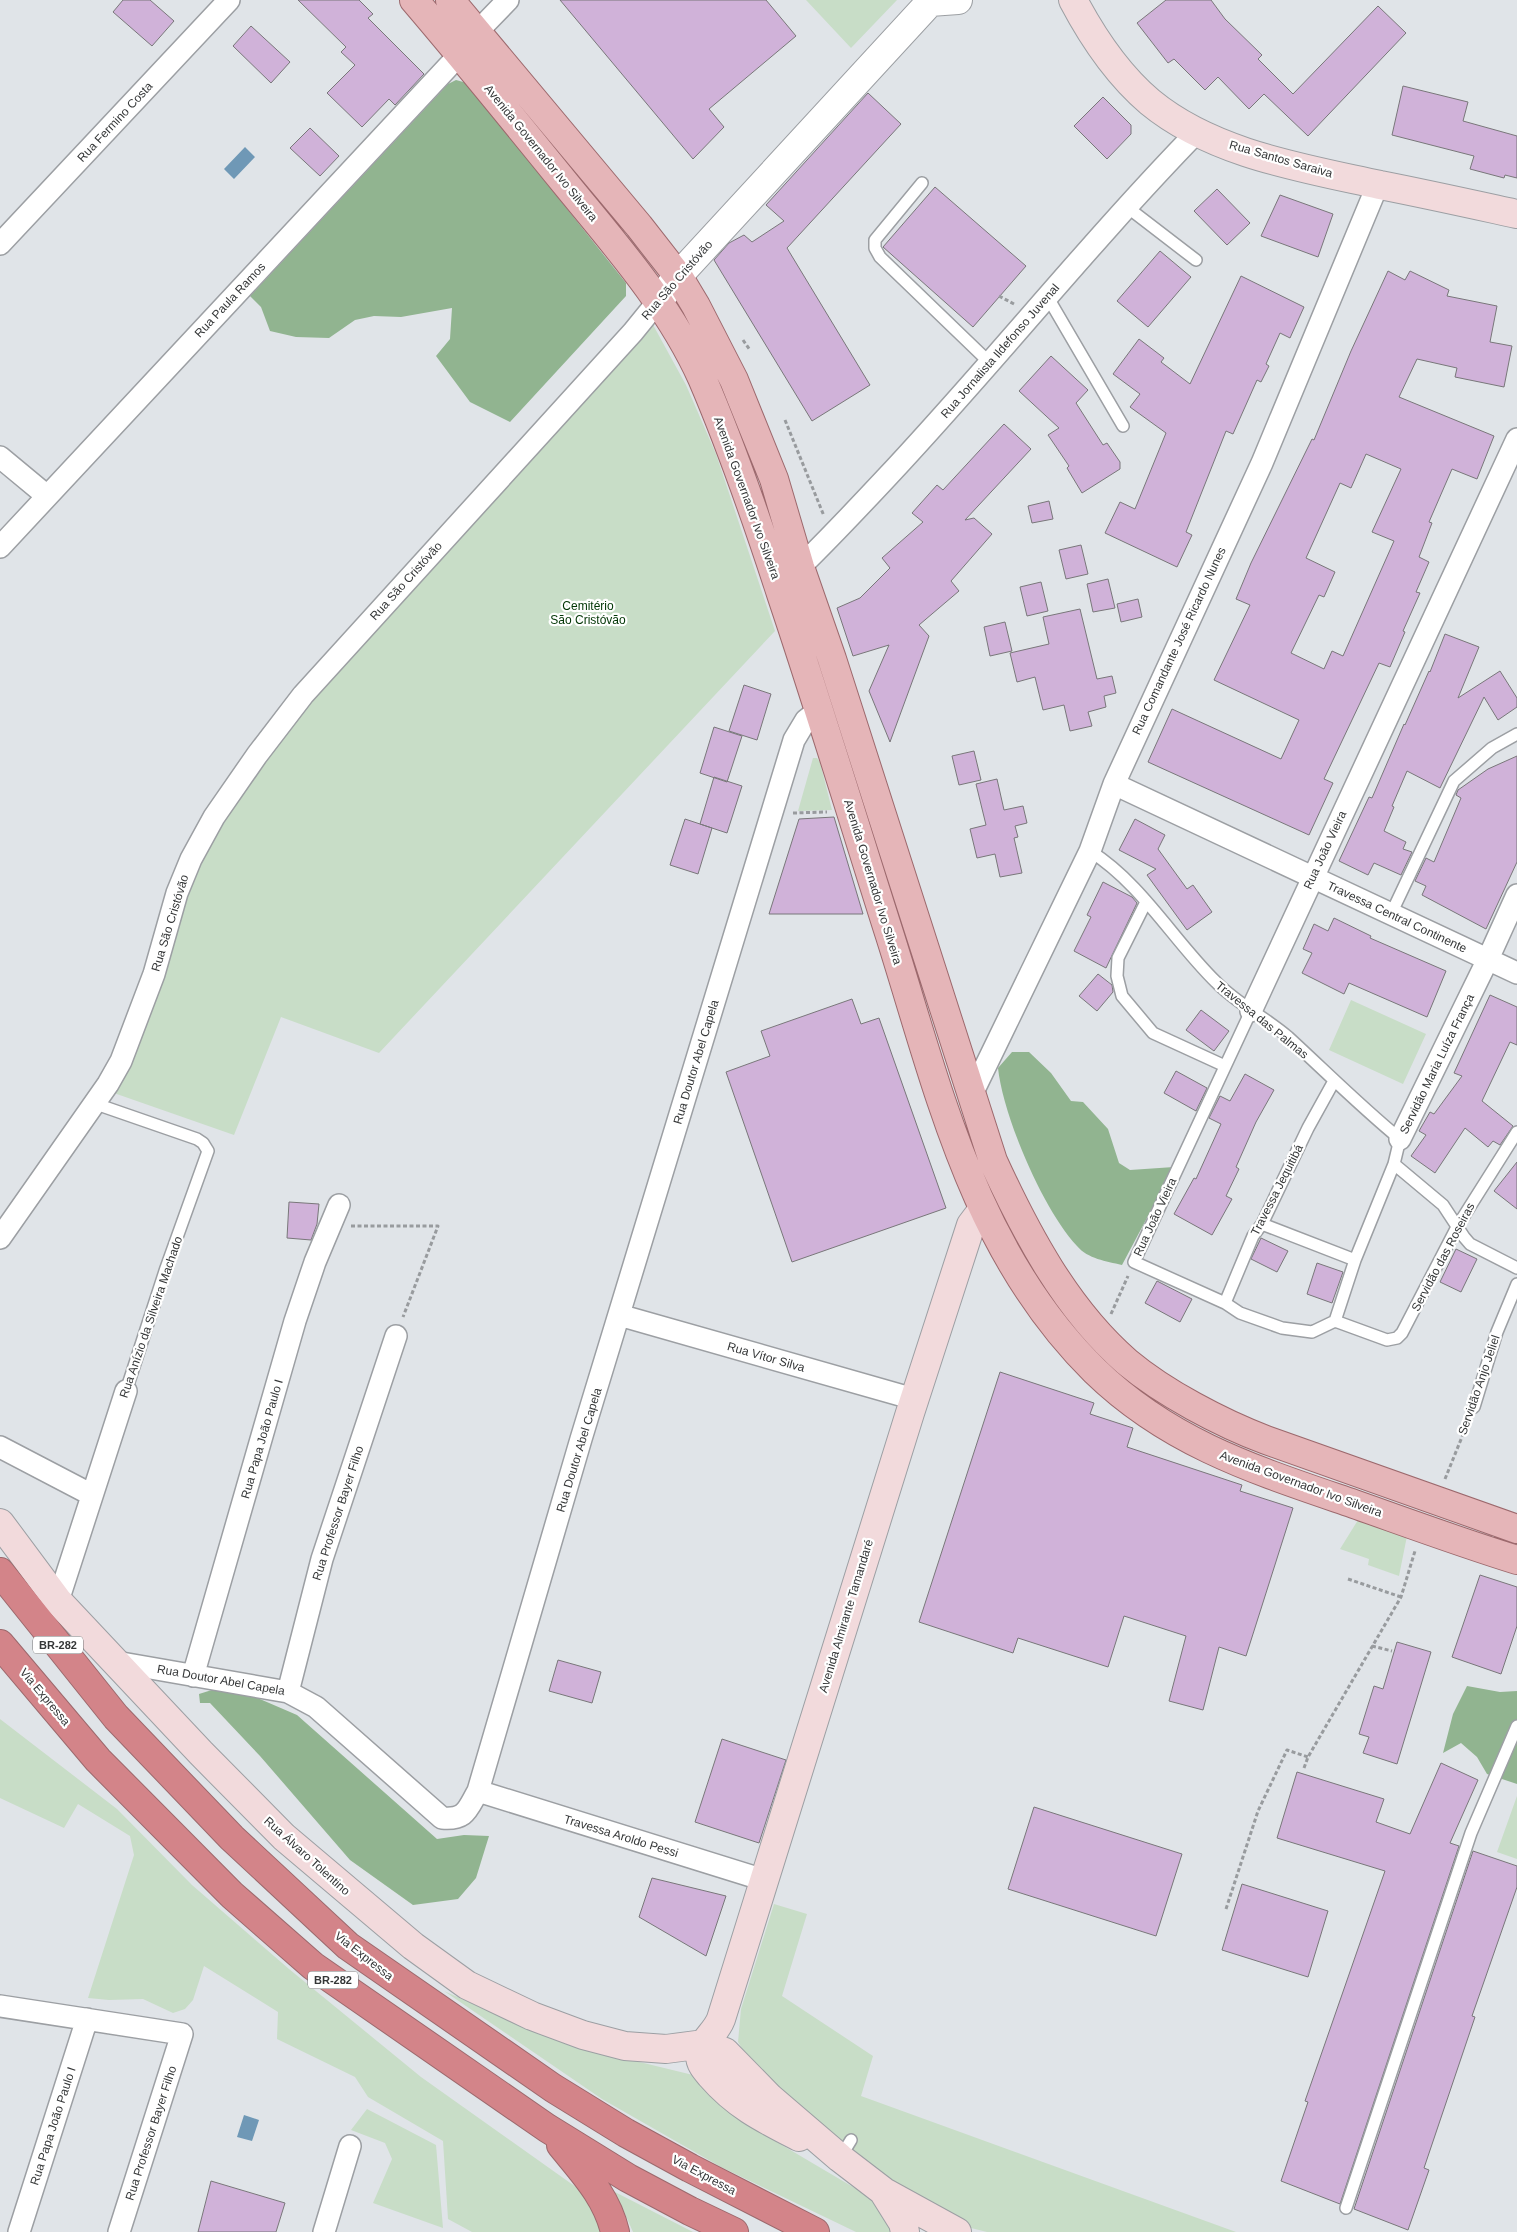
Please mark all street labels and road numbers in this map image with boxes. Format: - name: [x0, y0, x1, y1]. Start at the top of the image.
- street label: Rua Fermino Costa: [74, 79, 156, 165]
- street label: Avenida Governador Ivo Silveira: [481, 82, 601, 224]
- street label: Rua Santos Saraiva: [1228, 138, 1335, 181]
- street label: Rua São Cristóvão: [639, 237, 716, 323]
- street label: Rua Paula Ramos: [192, 260, 268, 340]
- street label: Rua Jornalista Ildefonso Juvenal: [938, 281, 1062, 421]
- street label: Avenida Governador Ivo Silveira: [711, 415, 783, 581]
- street label: Rua São Cristóvão: [367, 539, 445, 623]
- street label: Rua Comandante José Ricardo Nunes: [1129, 545, 1229, 737]
- street label: Avenida Governador Ivo Silveira: [841, 798, 905, 967]
- street label: Rua João Vieira: [1301, 808, 1349, 892]
- street label: Rua São Cristóvão: [149, 872, 192, 973]
- street label: Travessa Central Continente: [1325, 878, 1469, 956]
- street label: Travessa das Palmas: [1213, 978, 1311, 1062]
- street label: Servidão Maria Luíza França: [1397, 991, 1477, 1136]
- street label: Rua Doutor Abel Capela: [670, 998, 722, 1126]
- street label: Travessa Jequitibá: [1248, 1142, 1306, 1238]
- street label: Rua João Vieira: [1131, 1175, 1179, 1259]
- street label: Servidão das Roseiras: [1408, 1200, 1478, 1314]
- street label: Rua Anízio da Silveira Machado: [117, 1234, 185, 1400]
- street label: Servidão Anjo Jeliel: [1455, 1333, 1503, 1437]
- street label: Rua Vítor Silva: [726, 1339, 807, 1375]
- street label: Rua Papa João Paulo I: [238, 1378, 286, 1500]
- street label: Rua Doutor Abel Capela: [553, 1386, 605, 1514]
- street label: Rua Professor Bayer Filho: [310, 1444, 366, 1582]
- street label: Avenida Governador Ivo Silveira: [1218, 1448, 1384, 1520]
- street label: Avenida Almirante Tamandaré: [816, 1537, 876, 1694]
- road number: BR-282: [33, 1636, 83, 1654]
- street label: Rua Doutor Abel Capela: [156, 1662, 286, 1698]
- street label: Via Expressa: [17, 1666, 73, 1729]
- street label: Travessa Aroldo Pessi: [562, 1812, 680, 1860]
- street label: Rua Álvaro Tolentino: [261, 1813, 354, 1898]
- street label: Via Expressa: [332, 1929, 396, 1983]
- road number: BR-282: [308, 1972, 358, 1988]
- street label: Rua Professor Bayer Filho: [123, 2064, 179, 2202]
- street label: Rua Papa João Paulo I: [27, 2065, 79, 2187]
- street label: Via Expressa: [670, 2152, 739, 2198]

